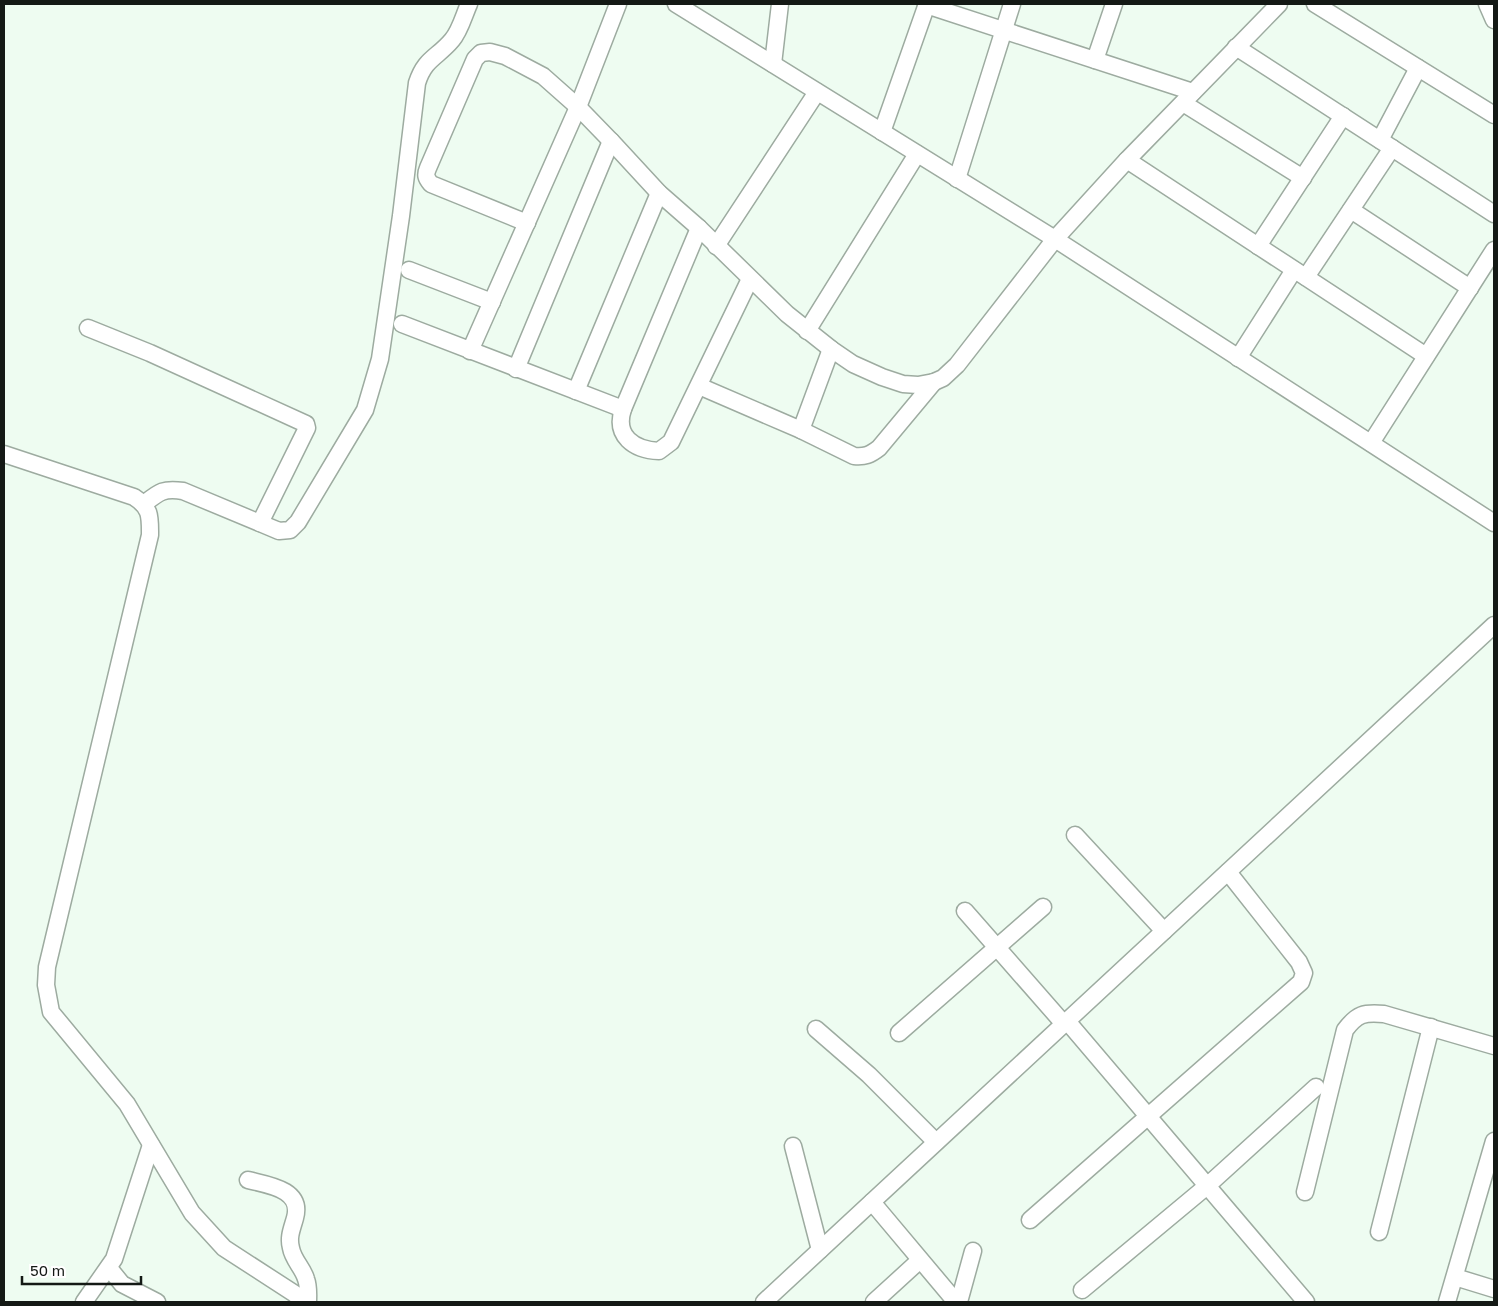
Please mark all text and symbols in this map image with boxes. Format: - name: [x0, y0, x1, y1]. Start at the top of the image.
- scale bar: [22, 1254, 141, 1286]
- text: 50 m: [30, 1261, 65, 1279]

